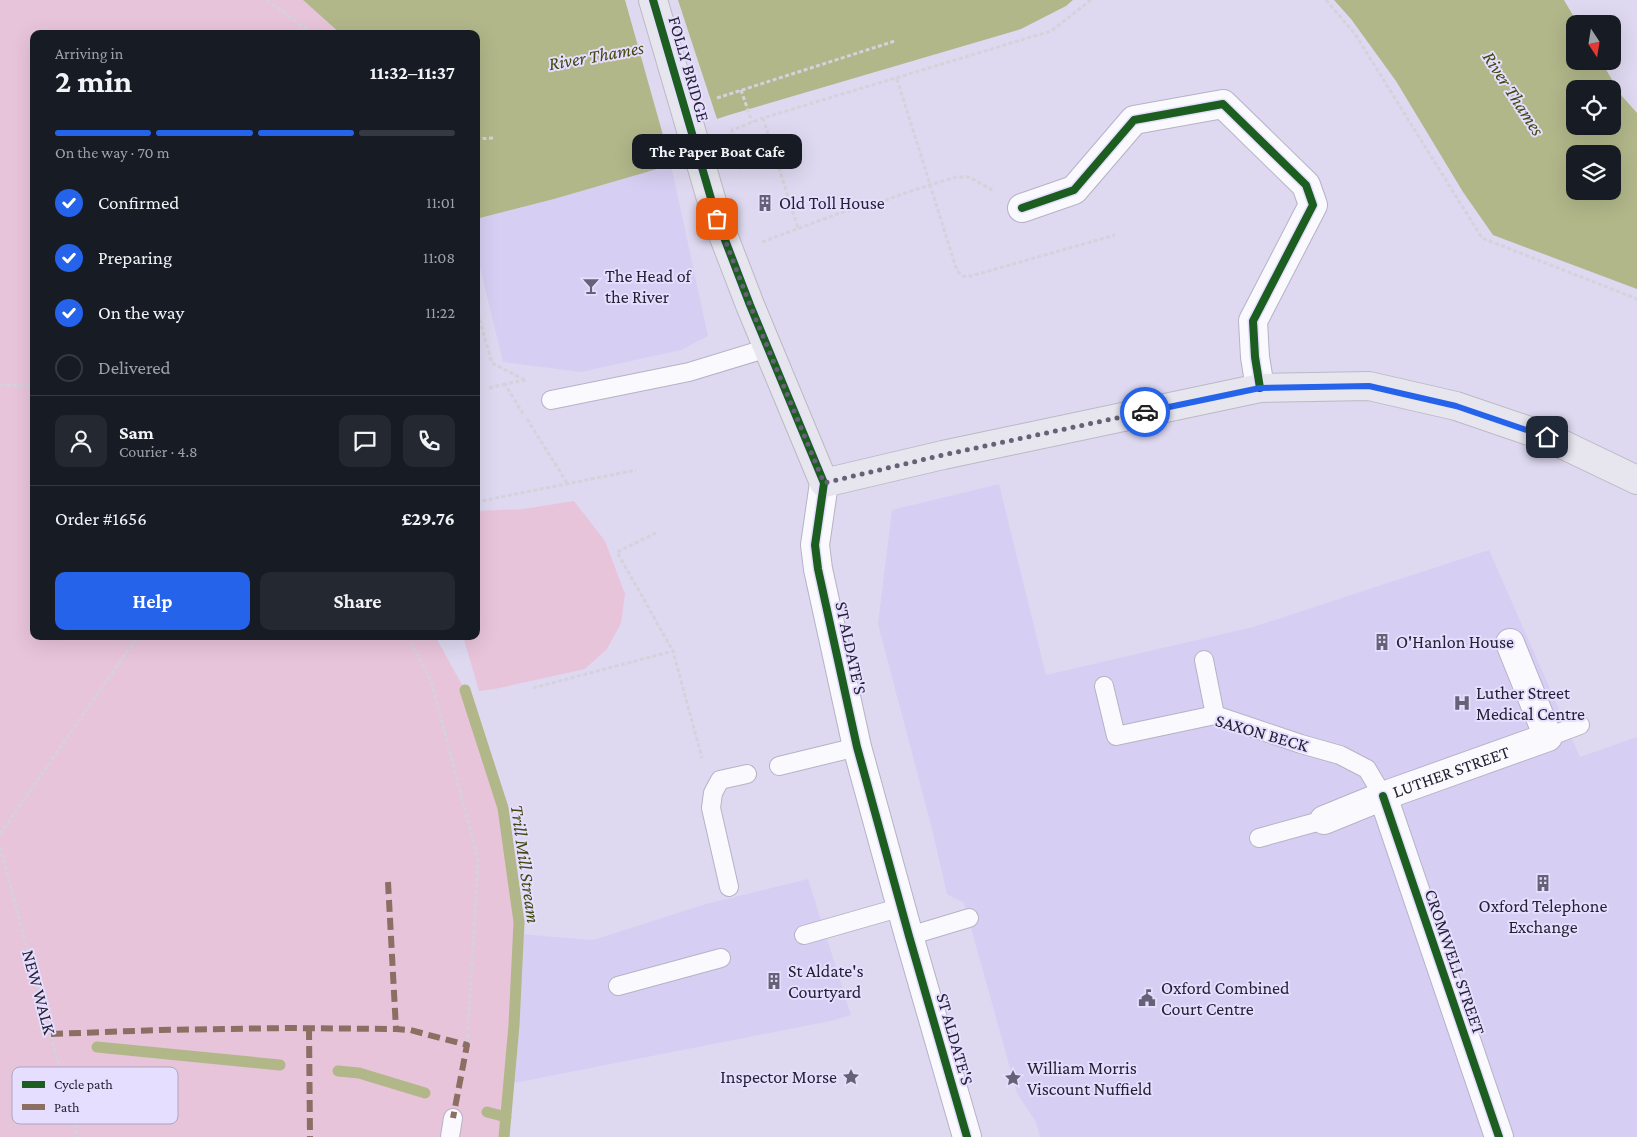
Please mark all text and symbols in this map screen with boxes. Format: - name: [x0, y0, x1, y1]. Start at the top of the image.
- street label: FOLLY BRIDGE: [664, 14, 714, 124]
- north arrow: [1566, 15, 1621, 70]
- map controls: [1566, 15, 1621, 200]
- water label: River Thames: [547, 37, 645, 74]
- text: Arriving in: [55, 45, 123, 62]
- water label: River Thames: [1479, 47, 1549, 139]
- text: 11:32–11:37: [370, 62, 455, 83]
- text: 2 min: [55, 63, 132, 99]
- button: locate: [1566, 80, 1621, 135]
- callout: The Paper Boat Cafe: [632, 134, 802, 169]
- text: The Paper Boat Cafe: [649, 143, 785, 160]
- text: On the way · 70 m: [55, 144, 169, 161]
- button: layers: [1566, 145, 1621, 200]
- icon: check: [55, 189, 83, 217]
- text: Confirmed: [98, 192, 179, 213]
- building icon: Old Toll House: [755, 193, 775, 213]
- place label: Old Toll House: [779, 193, 885, 213]
- text: 11:01: [426, 194, 455, 211]
- pin: [696, 198, 738, 240]
- icon: bag: [703, 205, 731, 233]
- icon: check: [55, 244, 83, 272]
- text: Preparing: [98, 247, 172, 268]
- text: 11:08: [423, 249, 455, 266]
- place label: The Head of the River: [605, 266, 693, 307]
- bar icon: The Head of the River: [581, 276, 601, 296]
- icon: check: [55, 299, 83, 327]
- text: On the way: [98, 302, 184, 323]
- text: 11:22: [426, 304, 455, 321]
- text: Delivered: [98, 357, 171, 378]
- courier: [1120, 387, 1170, 437]
- icon: car: [1131, 398, 1159, 426]
- button: person: [55, 415, 107, 467]
- button: chat: [339, 415, 391, 467]
- button: phone: [403, 415, 455, 467]
- pin: [1526, 416, 1568, 458]
- text: Sam: [119, 422, 154, 443]
- icon: home: [1533, 423, 1561, 451]
- text: Courier · 4.8: [119, 443, 198, 460]
- text: Order #1656: [55, 508, 147, 529]
- text: £29.76: [402, 508, 455, 529]
- button: Help: [55, 572, 250, 630]
- button: Share: [260, 572, 455, 630]
- street label: ST ALDATE'S: [831, 600, 871, 696]
- building icon: O'Hanlon House: [1372, 632, 1392, 652]
- place label: O'Hanlon House: [1396, 632, 1514, 652]
- place label: Luther Street Medical Centre: [1476, 683, 1585, 724]
- hospital icon: Luther Street Medical Centre: [1452, 693, 1472, 713]
- street label: SAXON BECK: [1213, 710, 1311, 756]
- street label: LUTHER STREET: [1390, 741, 1512, 802]
- water label: Trill Mill Stream: [507, 803, 544, 925]
- building icon: Oxford Telephone Exchange: [1533, 873, 1553, 893]
- street label: CROMWELL STREET: [1421, 887, 1489, 1038]
- place label: Oxford Telephone Exchange: [1479, 896, 1607, 937]
- street label: NEW WALK: [18, 948, 60, 1037]
- place label: St Aldate's Courtyard: [788, 961, 863, 1002]
- building icon: St Aldate's Courtyard: [764, 971, 784, 991]
- place label: Oxford Combined Court Centre: [1161, 978, 1290, 1019]
- public building icon: Oxford Combined Court Centre: [1137, 988, 1157, 1008]
- street label: ST ALDATE'S: [932, 991, 978, 1087]
- place label: William Morris Viscount Nuffield: [1027, 1058, 1153, 1099]
- legend: [12, 1067, 178, 1124]
- place label: Inspector Morse: [720, 1067, 837, 1087]
- place icon: Inspector Morse: [841, 1067, 861, 1087]
- place icon: William Morris Viscount Nuffield: [1003, 1068, 1023, 1088]
- text: Cycle path: [54, 1076, 113, 1092]
- text: Path: [54, 1099, 80, 1115]

